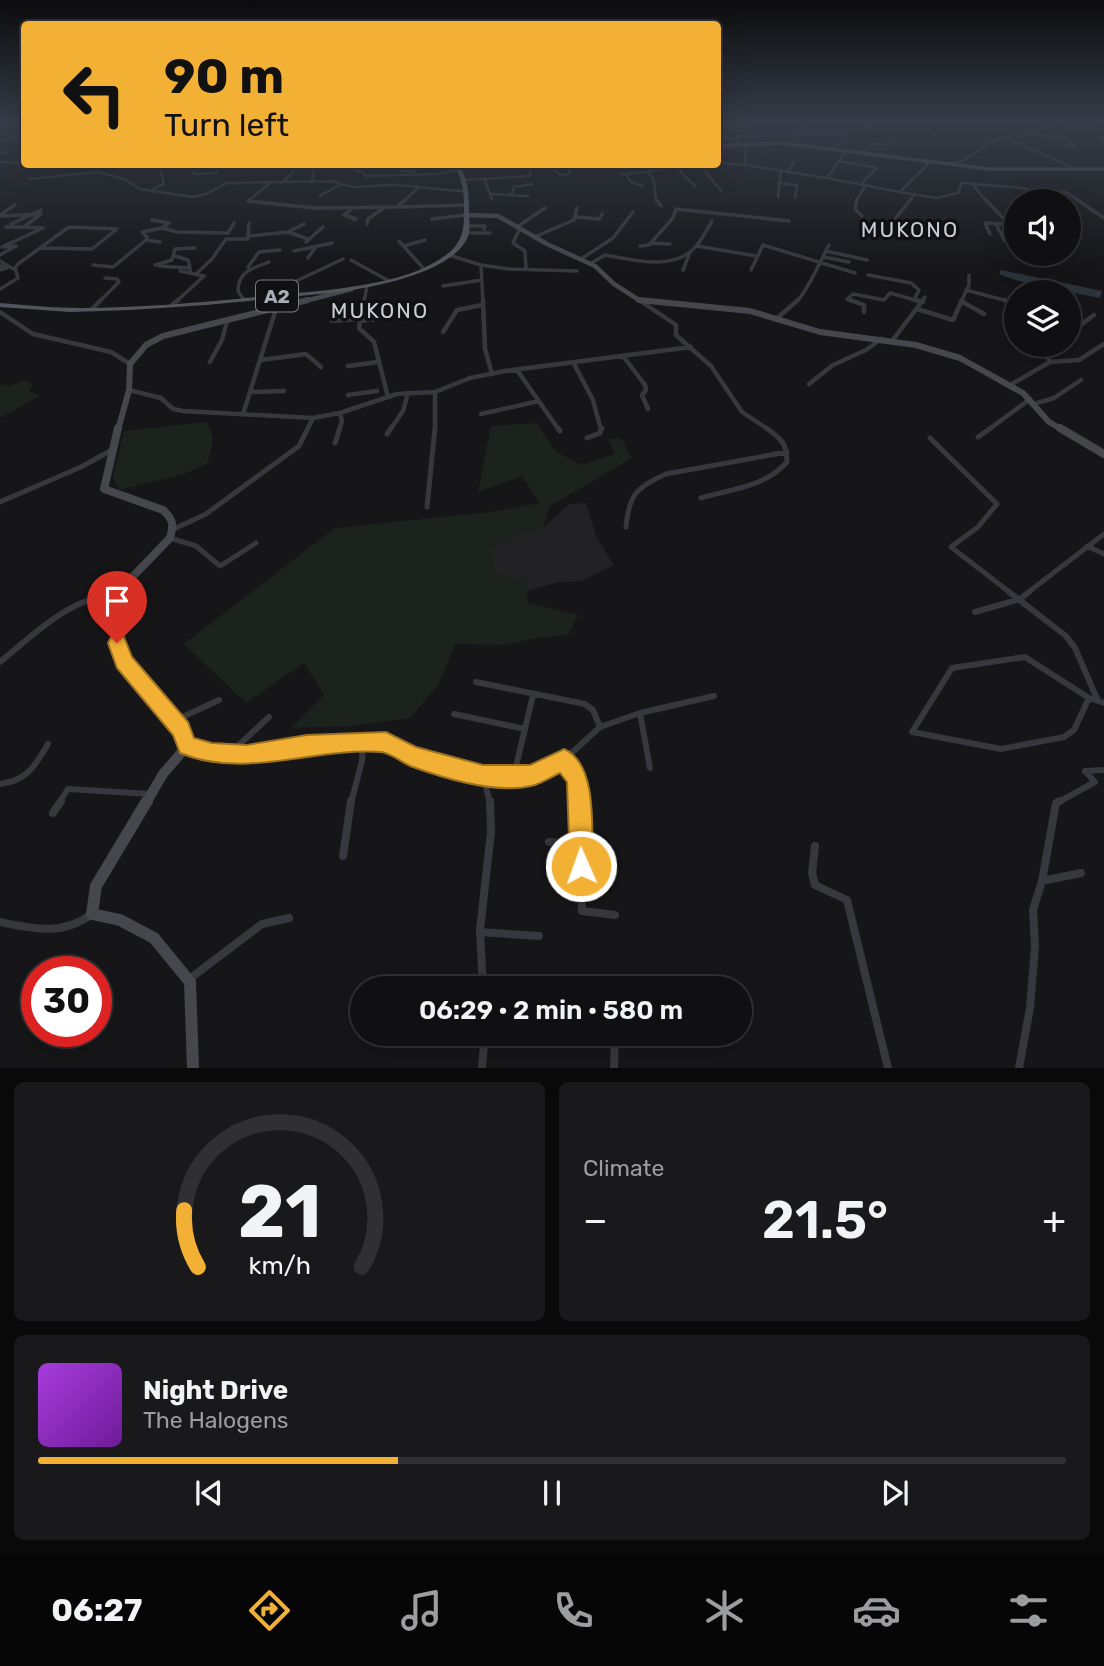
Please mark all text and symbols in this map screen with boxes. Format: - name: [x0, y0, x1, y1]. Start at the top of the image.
- text: 90 m: [164, 47, 284, 105]
- icon: left: [49, 49, 140, 140]
- text: Turn left: [164, 106, 289, 144]
- map controls: [1004, 189, 1081, 357]
- button: sound: [1004, 189, 1081, 266]
- district label: MUKONO: [861, 217, 959, 242]
- road number: A2: [256, 280, 298, 312]
- button: layers: [1004, 280, 1081, 357]
- district label: MUKONO: [331, 298, 429, 323]
- pin: [87, 571, 147, 643]
- icon: arrive: [98, 582, 136, 620]
- position arrow: [544, 829, 618, 903]
- speed limit sign: 30: [21, 956, 112, 1047]
- text: 06:29 · 2 min · 580 m: [419, 995, 683, 1026]
- text: Climate: [583, 1154, 664, 1182]
- text: 21: [238, 1170, 321, 1256]
- text: 21.5°: [762, 1189, 888, 1251]
- text: −: [583, 1197, 608, 1243]
- text: +: [1042, 1197, 1066, 1243]
- text: km/h: [248, 1251, 311, 1280]
- text: Night Drive: [143, 1375, 288, 1406]
- text: The Halogens: [143, 1406, 289, 1434]
- icon: previous: [190, 1474, 228, 1512]
- icon: pause: [533, 1474, 571, 1512]
- icon: next: [876, 1474, 914, 1512]
- icon: directions: [245, 1586, 294, 1635]
- icon: music: [397, 1586, 446, 1635]
- icon: phone: [549, 1586, 598, 1635]
- icon: climate: [700, 1586, 749, 1635]
- icon: car: [852, 1586, 901, 1635]
- icon: filters: [1004, 1586, 1053, 1635]
- text: 06:27: [51, 1591, 142, 1629]

